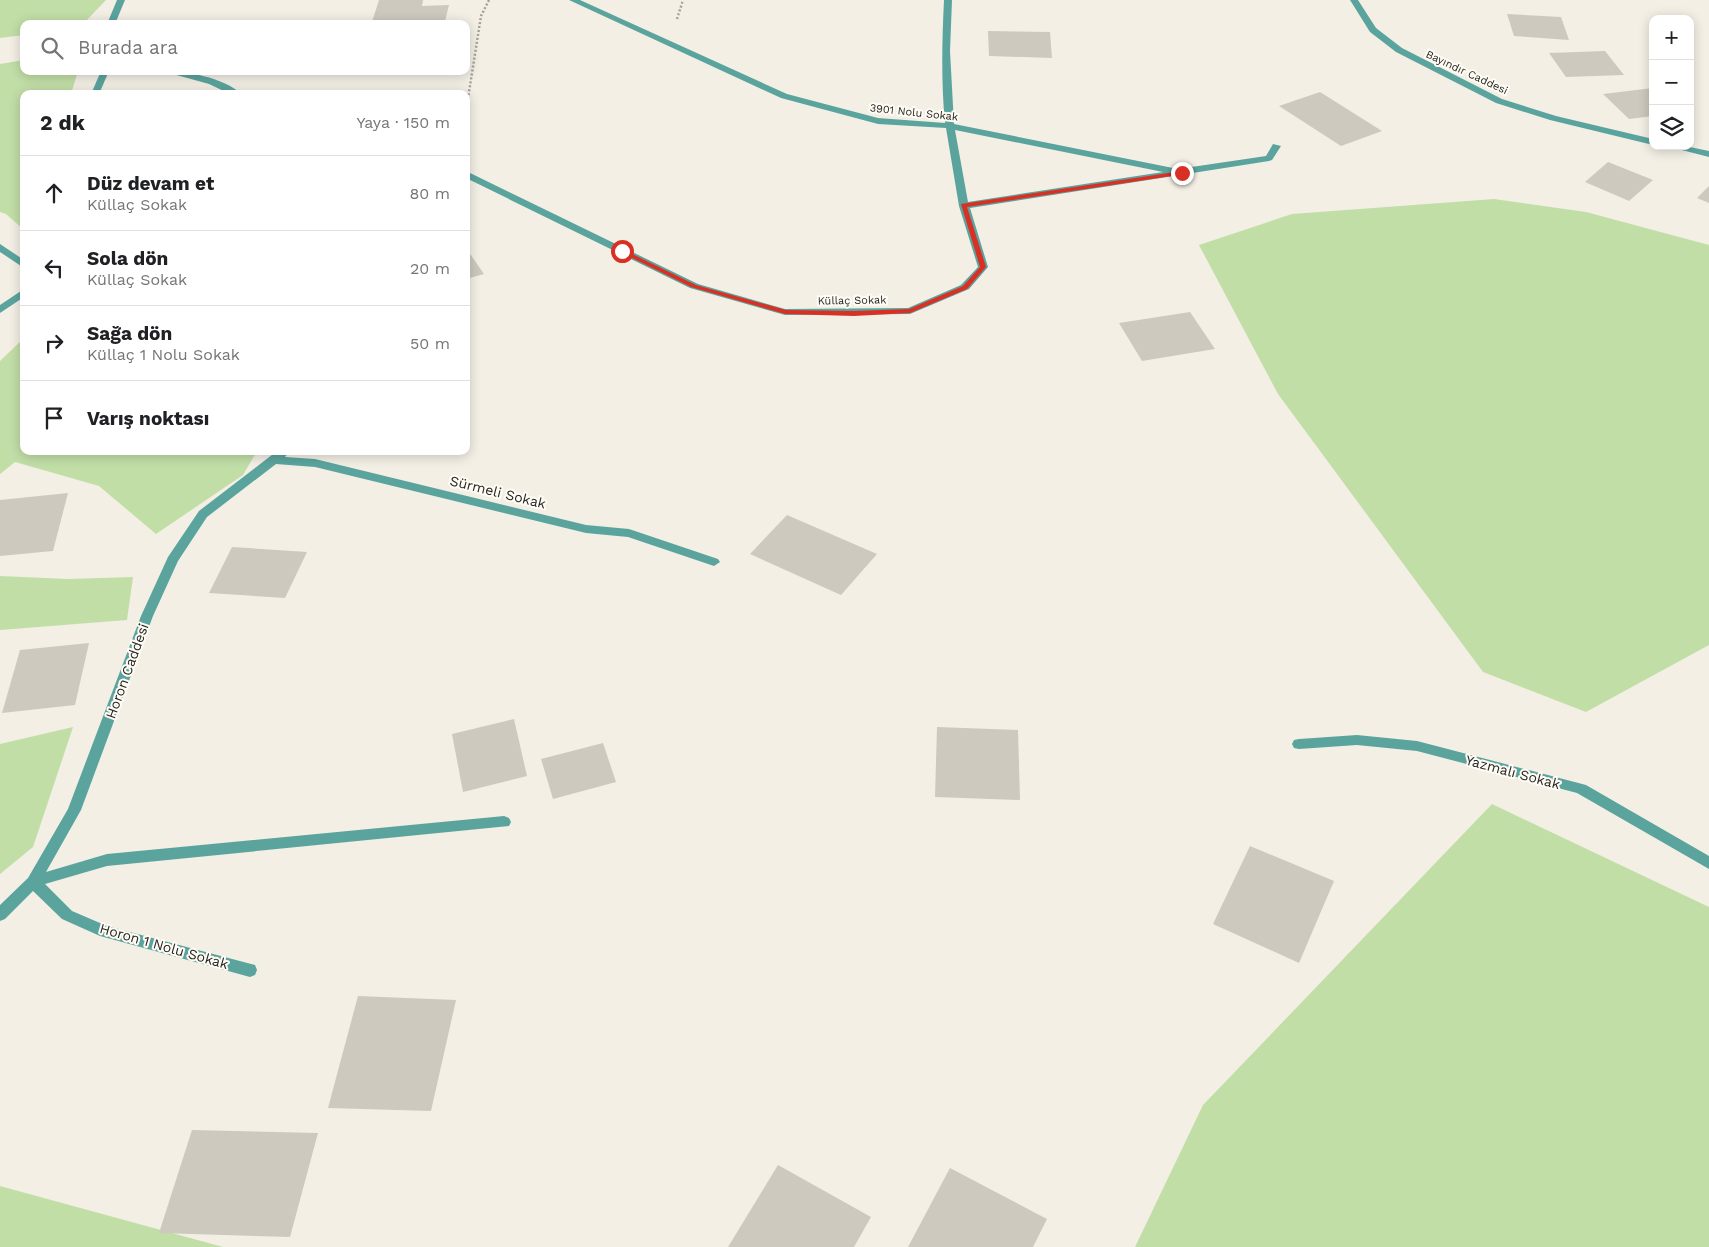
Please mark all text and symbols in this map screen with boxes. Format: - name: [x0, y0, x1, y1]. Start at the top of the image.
- map controls: [1649, 15, 1694, 150]
- button: +: [1649, 15, 1694, 60]
- search box: [20, 20, 470, 75]
- icon: search: [38, 34, 66, 62]
- text: Burada ara: [78, 36, 178, 59]
- street label: Bayındır Caddesi: [1424, 48, 1510, 97]
- button: −: [1649, 60, 1694, 105]
- street label: 3901 Nolu Sokak: [869, 101, 959, 124]
- button: layers: [1649, 105, 1694, 150]
- text: 2 dk: [40, 110, 85, 135]
- text: Yaya · 150 m: [356, 113, 450, 132]
- route end: [1171, 162, 1194, 185]
- text: Düz devam et: [87, 172, 214, 195]
- icon: ahead: [40, 179, 68, 207]
- text: 80 m: [409, 184, 450, 203]
- text: Küllaç Sokak: [87, 195, 187, 214]
- route start: [611, 240, 634, 263]
- text: Sola dön: [87, 247, 168, 270]
- icon: left: [40, 254, 68, 282]
- text: 20 m: [410, 259, 450, 278]
- text: Küllaç Sokak: [87, 270, 187, 289]
- street label: Küllaç Sokak: [817, 293, 887, 308]
- text: Sağa dön: [87, 322, 172, 345]
- icon: right: [40, 329, 68, 357]
- text: 50 m: [410, 334, 450, 353]
- text: Küllaç 1 Nolu Sokak: [87, 345, 240, 364]
- icon: arrive: [40, 404, 68, 432]
- text: Varış noktası: [87, 407, 209, 430]
- street label: Sürmeli Sokak: [448, 472, 548, 512]
- street label: Horon Caddesi: [102, 621, 152, 721]
- street label: Yazmalı Sokak: [1464, 752, 1562, 792]
- street label: Horon 1 Nolu Sokak: [98, 920, 230, 972]

